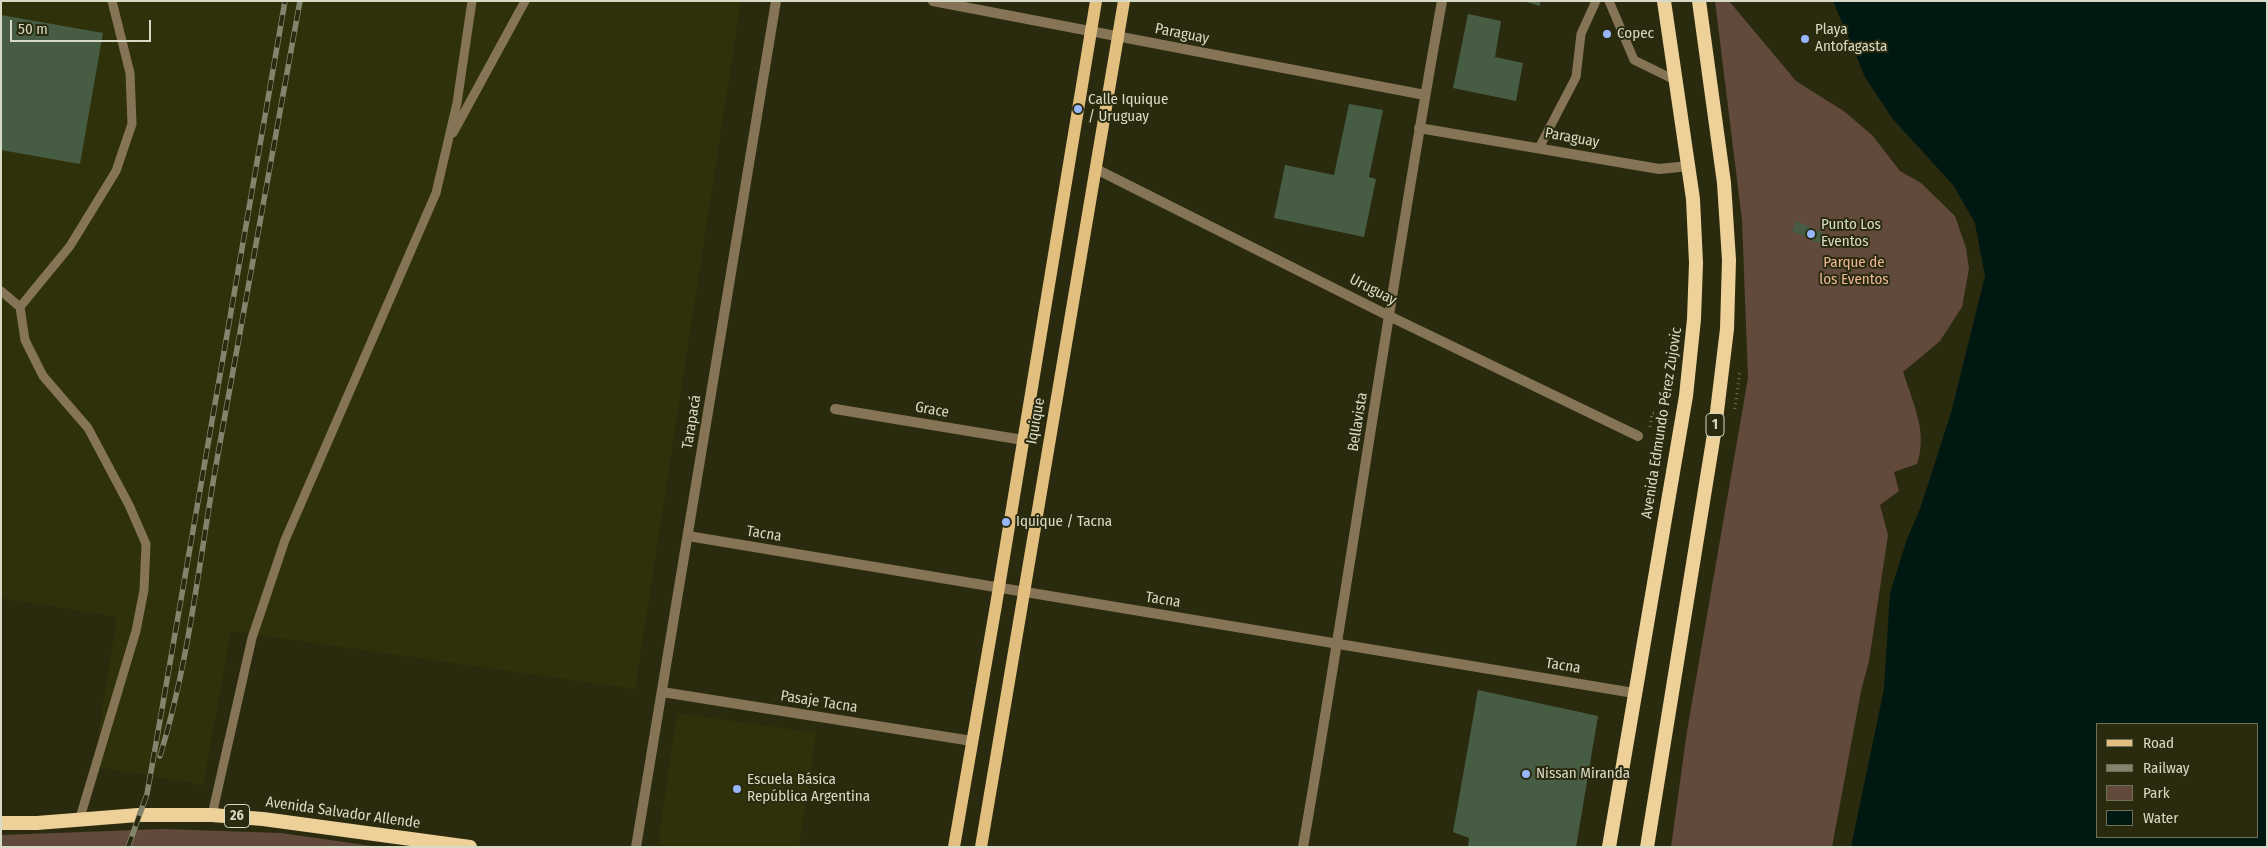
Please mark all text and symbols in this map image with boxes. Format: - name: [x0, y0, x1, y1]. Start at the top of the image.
- scale bar: [12, 10, 154, 42]
- text: 50 m: [18, 20, 48, 38]
- street label: Paraguay: [1153, 20, 1211, 48]
- place label: Playa Antofagasta: [1815, 21, 1887, 56]
- place label: Copec: [1617, 25, 1654, 43]
- marker: Copec: [1601, 28, 1613, 40]
- marker: Playa Antofagasta: [1799, 33, 1811, 45]
- place label: Calle Iquique / Uruguay: [1088, 91, 1168, 126]
- marker: Calle Iquique / Uruguay: [1072, 103, 1084, 115]
- street label: Paraguay: [1543, 124, 1601, 152]
- place label: Punto Los Eventos: [1821, 216, 1881, 251]
- marker: Punto Los Eventos: [1805, 228, 1817, 240]
- park label: Parque de los Eventos: [1819, 254, 1889, 289]
- street label: Uruguay: [1346, 271, 1400, 309]
- street label: Avenida Edmundo Pérez Zujovic: [1638, 326, 1686, 520]
- street label: Bellavista: [1344, 391, 1372, 453]
- street label: Tarapacá: [679, 394, 705, 450]
- street label: Iquique: [1023, 396, 1049, 446]
- street label: Grace: [914, 398, 950, 422]
- road number: 1: [1706, 414, 1724, 436]
- place label: Iquique / Tacna: [1016, 513, 1112, 531]
- marker: Iquique / Tacna: [1000, 516, 1012, 528]
- street label: Tacna: [745, 522, 783, 546]
- street label: Tacna: [1144, 588, 1182, 612]
- street label: Tacna: [1544, 654, 1582, 678]
- street label: Pasaje Tacna: [779, 687, 859, 717]
- legend: [2096, 723, 2258, 838]
- text: Road: [2143, 734, 2174, 752]
- text: Railway: [2143, 759, 2190, 777]
- place label: Nissan Miranda: [1536, 765, 1630, 783]
- marker: Nissan Miranda: [1520, 768, 1532, 780]
- place label: Escuela Básica República Argentina: [747, 771, 870, 806]
- marker: Escuela Básica República Argentina: [731, 783, 743, 795]
- text: Park: [2143, 784, 2170, 802]
- street label: Avenida Salvador Allende: [265, 793, 421, 833]
- road number: 26: [224, 804, 250, 828]
- text: Water: [2143, 809, 2178, 827]

